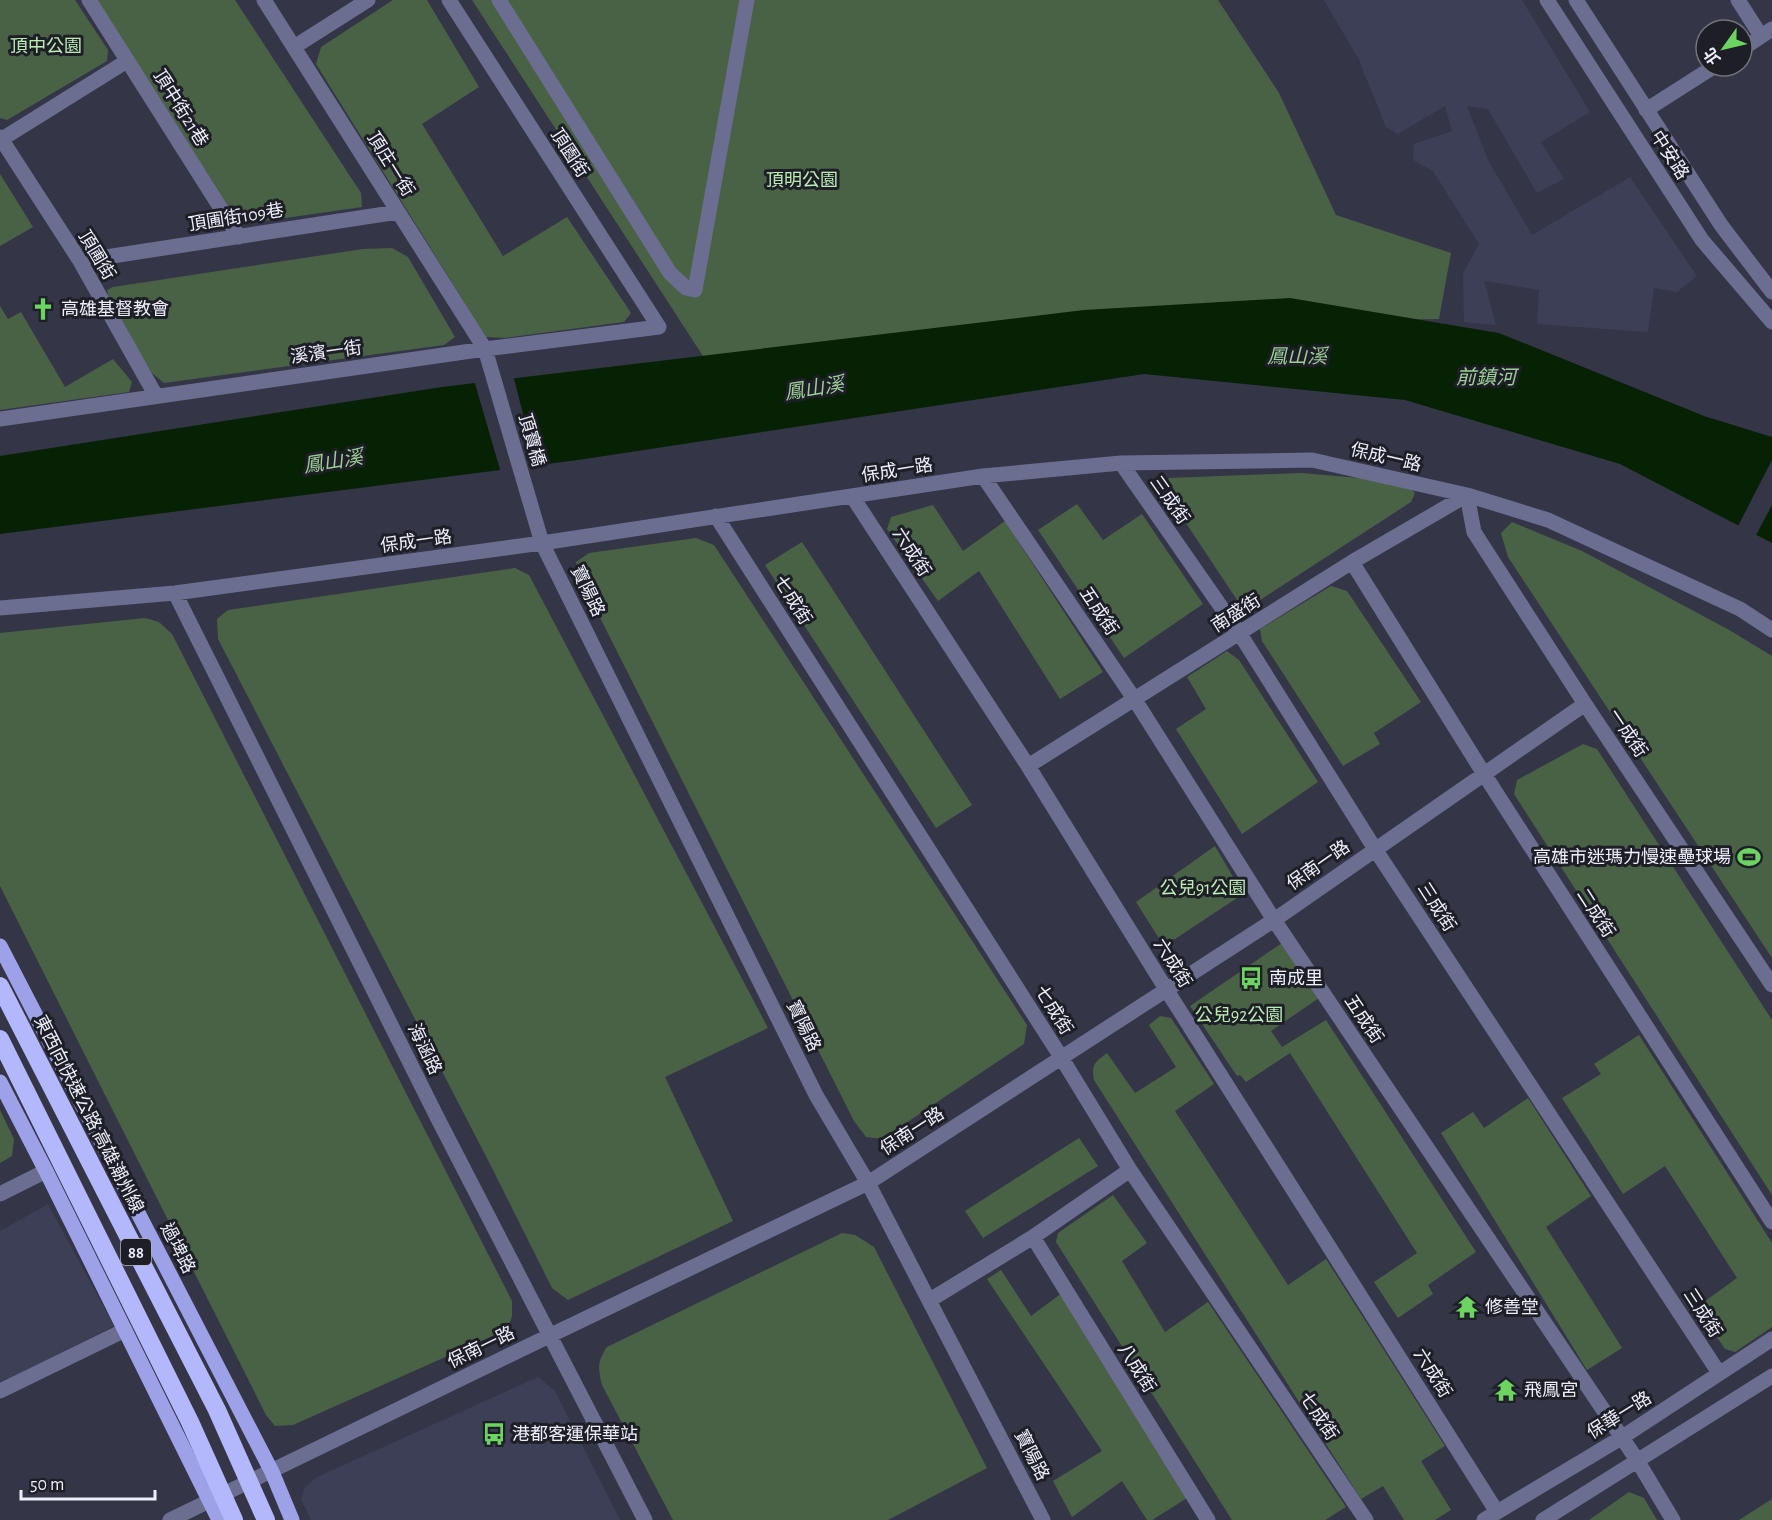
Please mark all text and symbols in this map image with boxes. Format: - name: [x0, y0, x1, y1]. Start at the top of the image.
- north arrow: [1694, 18, 1754, 78]
- park label: 頂中公園: [10, 36, 82, 56]
- text: 北: [1700, 45, 1724, 68]
- street label: 頂中街21巷: [150, 66, 212, 150]
- street label: 頂園街: [547, 125, 593, 181]
- street label: 中安路: [1647, 127, 1693, 183]
- street label: 頂庄一街: [363, 128, 419, 200]
- park label: 頂明公園: [766, 171, 838, 190]
- street label: 頂圃街109巷: [187, 200, 285, 234]
- street label: 頂圃街: [75, 227, 119, 283]
- church icon: 高雄基督教會: [30, 296, 56, 322]
- place label: 高雄基督教會: [61, 299, 169, 319]
- street label: 溪濱一街: [289, 337, 363, 367]
- water label: 鳳山溪: [1267, 346, 1330, 367]
- water label: 前鎮河: [1456, 367, 1520, 388]
- water label: 鳳山溪: [783, 373, 848, 404]
- street label: 頂寶橋: [515, 411, 549, 469]
- street label: 保成一路: [1349, 439, 1423, 475]
- water label: 鳳山溪: [302, 446, 367, 477]
- street label: 保成一路: [860, 454, 934, 486]
- street label: 三成街: [1146, 472, 1194, 528]
- street label: 六成街: [889, 524, 935, 580]
- street label: 保成一路: [379, 526, 453, 556]
- street label: 寶陽路: [567, 562, 609, 620]
- street label: 七成街: [770, 572, 816, 628]
- street label: 五成街: [1076, 583, 1122, 639]
- street label: 南盛街: [1208, 590, 1264, 636]
- street label: 一成街: [1605, 705, 1651, 761]
- street label: 保南一路: [1283, 836, 1353, 894]
- sports icon: 高雄市迷瑪力慢速壘球場: [1736, 844, 1762, 870]
- place label: 高雄市迷瑪力慢速壘球場: [1533, 847, 1731, 867]
- park label: 公兒91公園: [1160, 878, 1246, 898]
- street label: 三成街: [1414, 879, 1460, 935]
- street label: 二成街: [1573, 885, 1619, 941]
- street label: 六成街: [1150, 935, 1196, 991]
- bus stop icon: 南成里: [1238, 965, 1264, 991]
- place label: 南成里: [1269, 968, 1323, 988]
- street label: 七成街: [1031, 982, 1077, 1038]
- street label: 五成街: [1341, 991, 1387, 1047]
- street label: 寶陽路: [783, 997, 825, 1055]
- park label: 公兒92公園: [1195, 1005, 1283, 1025]
- street label: 東西向快速公路 高雄潮州線: [30, 1012, 148, 1216]
- street label: 海涵路: [404, 1020, 446, 1078]
- street label: 保南一路: [876, 1103, 948, 1159]
- street label: 過埤路: [157, 1219, 199, 1277]
- road number: 88: [121, 1239, 151, 1265]
- street label: 三成街: [1680, 1285, 1726, 1341]
- temple icon: 修善堂: [1454, 1294, 1480, 1320]
- place label: 修善堂: [1485, 1297, 1539, 1317]
- street label: 保南一路: [444, 1322, 518, 1372]
- street label: 八成街: [1114, 1340, 1160, 1396]
- street label: 六成街: [1410, 1345, 1456, 1401]
- temple icon: 飛鳳宮: [1493, 1377, 1519, 1403]
- place label: 飛鳳宮: [1524, 1380, 1578, 1400]
- street label: 保華一路: [1583, 1387, 1655, 1443]
- street label: 七成街: [1296, 1388, 1342, 1444]
- bus stop icon: 港都客運保華站: [481, 1421, 507, 1447]
- place label: 港都客運保華站: [512, 1424, 638, 1444]
- street label: 寶陽路: [1011, 1426, 1053, 1484]
- scale bar: [21, 1463, 154, 1501]
- text: 50 m: [30, 1476, 64, 1494]

